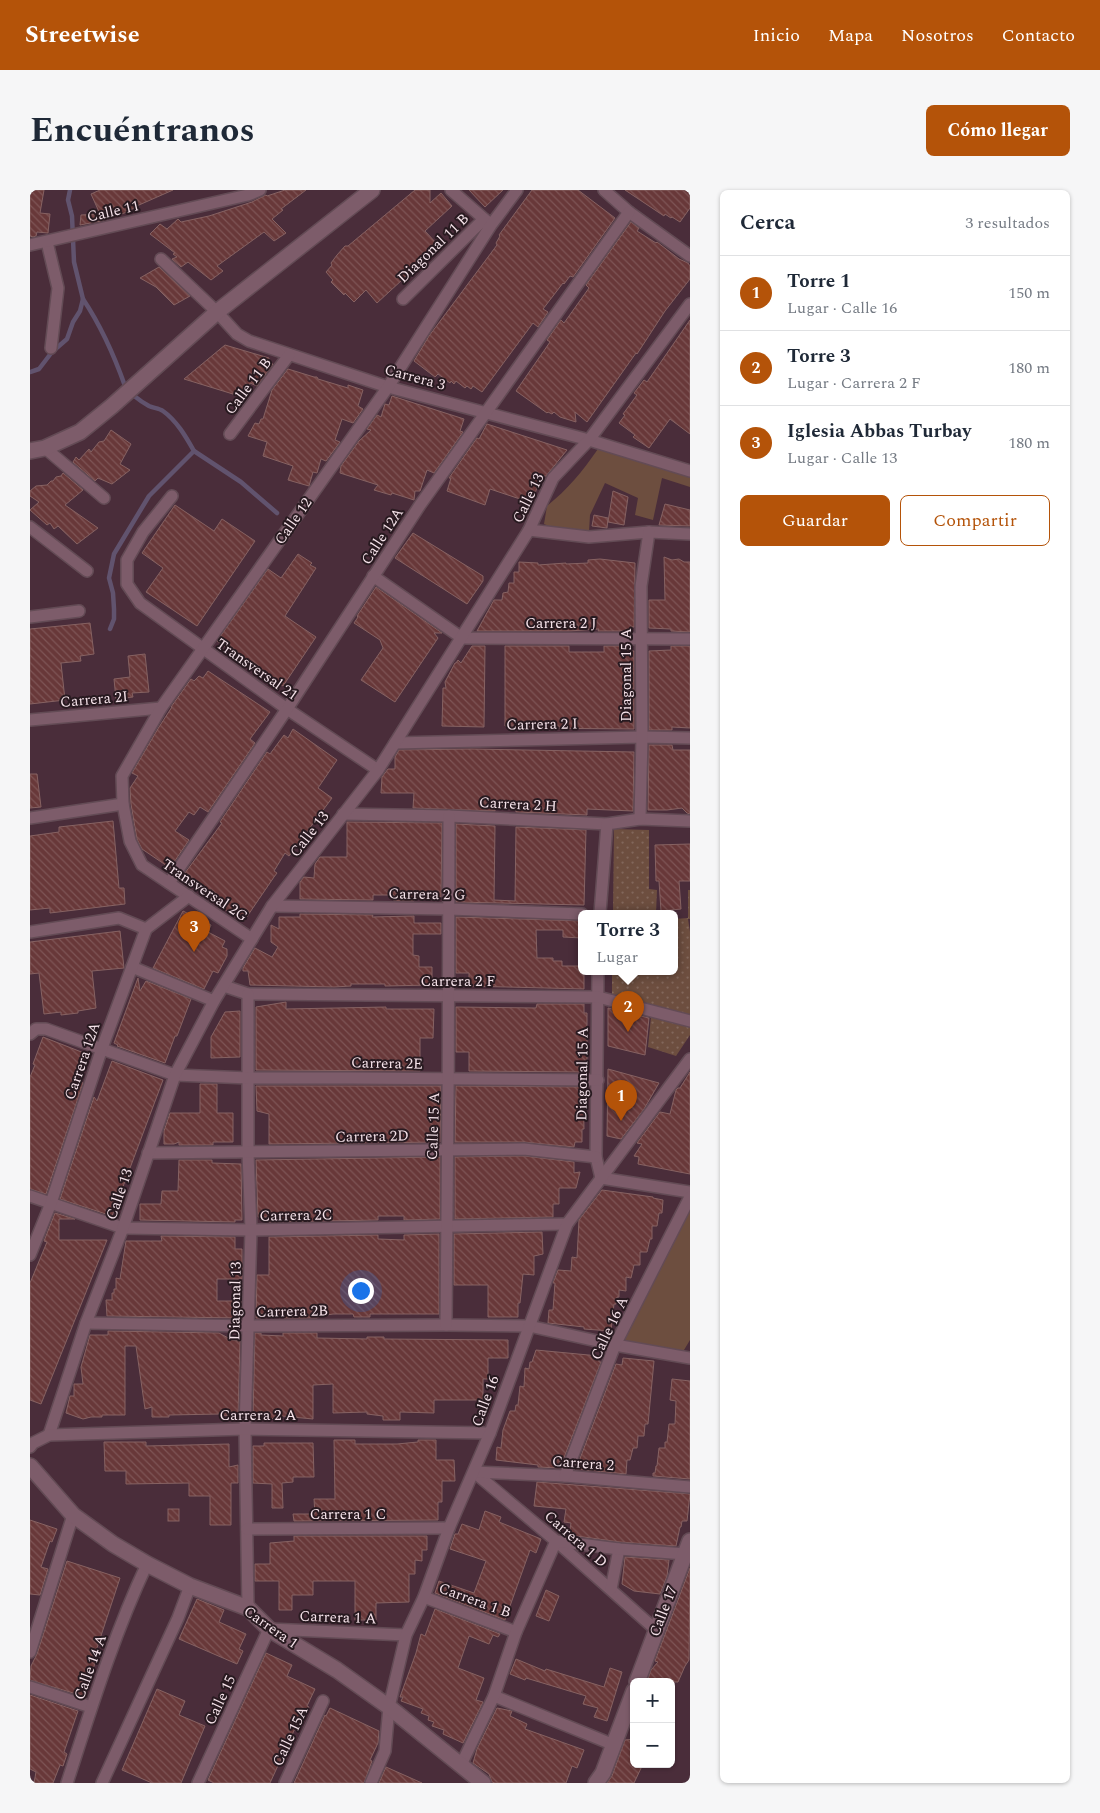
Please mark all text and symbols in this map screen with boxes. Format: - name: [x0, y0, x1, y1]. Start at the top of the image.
- text: Streetwise: [25, 17, 140, 53]
- text: Inicio: [753, 22, 800, 49]
- text: Mapa: [828, 22, 873, 49]
- text: Nosotros: [901, 22, 974, 49]
- text: Contacto: [1002, 22, 1075, 49]
- text: Encuéntranos: [30, 104, 255, 157]
- button: Cómo llegar: [926, 105, 1070, 156]
- street label: Calle 11: [85, 194, 142, 229]
- text: Cerca: [740, 207, 795, 239]
- street label: Diagonal 11 B: [392, 208, 475, 289]
- text: 3 resultados: [965, 211, 1050, 235]
- text: Torre 1: [787, 267, 851, 296]
- text: 1: [752, 281, 760, 305]
- text: 150 m: [1008, 281, 1050, 305]
- text: Lugar · Calle 16: [787, 296, 897, 320]
- text: Torre 3: [787, 342, 851, 371]
- street label: Calle 11 B: [219, 353, 278, 420]
- text: 2: [752, 356, 760, 380]
- text: 180 m: [1008, 356, 1050, 380]
- street label: Carrera 3: [382, 358, 448, 397]
- text: Lugar · Carrera 2 F: [787, 371, 921, 395]
- text: Iglesia Abbas Turbay: [787, 417, 971, 446]
- text: 3: [752, 431, 760, 455]
- text: 180 m: [1008, 431, 1050, 455]
- text: Lugar · Calle 13: [787, 446, 897, 470]
- street label: Calle 13: [506, 469, 551, 527]
- street label: Calle 12: [269, 493, 318, 550]
- button: Guardar: [740, 495, 890, 546]
- button: Compartir: [900, 495, 1050, 546]
- street label: Calle 12A: [355, 503, 410, 569]
- street label: Carrera 2 J: [525, 612, 597, 635]
- street label: Diagonal 15 A: [615, 628, 638, 722]
- street label: Transversal 21: [211, 633, 302, 706]
- street label: Carrera 2I: [59, 685, 129, 714]
- street label: Carrera 2 I: [506, 712, 578, 737]
- street label: Carrera 2 H: [478, 791, 558, 818]
- street label: Calle 13: [284, 806, 335, 862]
- street label: Transversal 2G: [157, 853, 252, 928]
- street label: Carrera 2 G: [388, 882, 466, 907]
- popup: [578, 910, 678, 975]
- pin: 3: [178, 911, 210, 952]
- text: Torre 3: [596, 916, 660, 945]
- text: Lugar: [596, 945, 638, 969]
- street label: Carrera 2 F: [420, 970, 496, 993]
- pin: 2: [612, 991, 644, 1032]
- street label: Carrera 12A: [58, 1019, 107, 1103]
- street label: Diagonal 15 A: [570, 1027, 595, 1121]
- street label: Carrera 2E: [351, 1051, 423, 1076]
- pin: 1: [605, 1080, 637, 1121]
- street label: Calle 15 A: [421, 1092, 446, 1160]
- street label: Carrera 2D: [335, 1124, 409, 1149]
- street label: Calle 13: [100, 1165, 139, 1223]
- street label: Carrera 2C: [259, 1203, 333, 1228]
- street label: Diagonal 13: [223, 1261, 248, 1341]
- your location: [348, 1278, 374, 1304]
- street label: Calle 16 A: [585, 1293, 634, 1364]
- street label: Carrera 2B: [256, 1299, 328, 1324]
- street label: Calle 16: [466, 1372, 506, 1430]
- street label: Carrera 2 A: [219, 1404, 297, 1427]
- street label: Carrera 2: [551, 1450, 615, 1477]
- street label: Carrera 1 C: [310, 1503, 386, 1526]
- street label: Carrera 1 D: [539, 1505, 612, 1573]
- street label: Carrera 1 B: [435, 1577, 514, 1624]
- street label: Calle 17: [643, 1582, 684, 1640]
- street label: Carrera 1: [239, 1600, 303, 1655]
- street label: Carrera 1 A: [299, 1605, 377, 1630]
- street label: Calle 14 A: [68, 1631, 113, 1703]
- street label: Calle 15: [199, 1671, 242, 1729]
- map controls: [630, 1678, 675, 1768]
- button: +: [630, 1678, 675, 1723]
- street label: Calle 15A: [266, 1702, 314, 1770]
- button: −: [630, 1723, 675, 1768]

